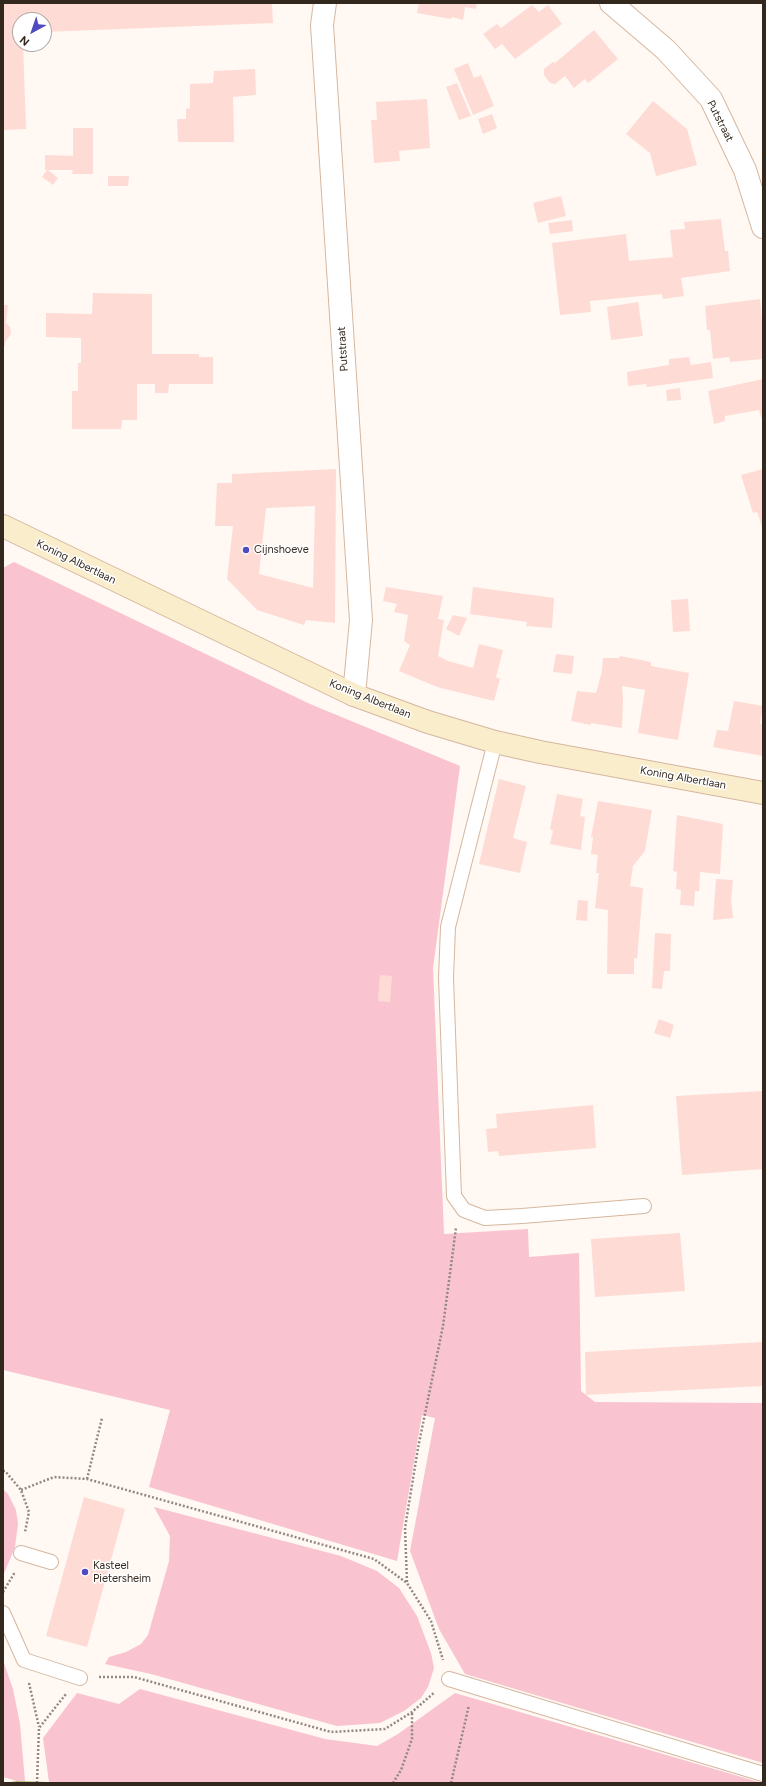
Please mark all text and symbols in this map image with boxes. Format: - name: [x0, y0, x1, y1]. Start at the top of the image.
- north arrow: [12, 12, 52, 52]
- text: N: [17, 33, 32, 49]
- street label: Putstraat: [704, 98, 736, 144]
- street label: Putstraat: [335, 326, 351, 372]
- street label: Koning Albertlaan: [34, 537, 118, 587]
- place label: Cijnshoeve: [254, 543, 309, 557]
- marker: Cijnshoeve: [241, 545, 251, 555]
- street label: Koning Albertlaan: [327, 677, 413, 721]
- street label: Koning Albertlaan: [639, 764, 727, 792]
- place label: Kasteel Pietersheim: [93, 1559, 151, 1585]
- marker: Kasteel Pietersheim: [80, 1567, 90, 1577]

